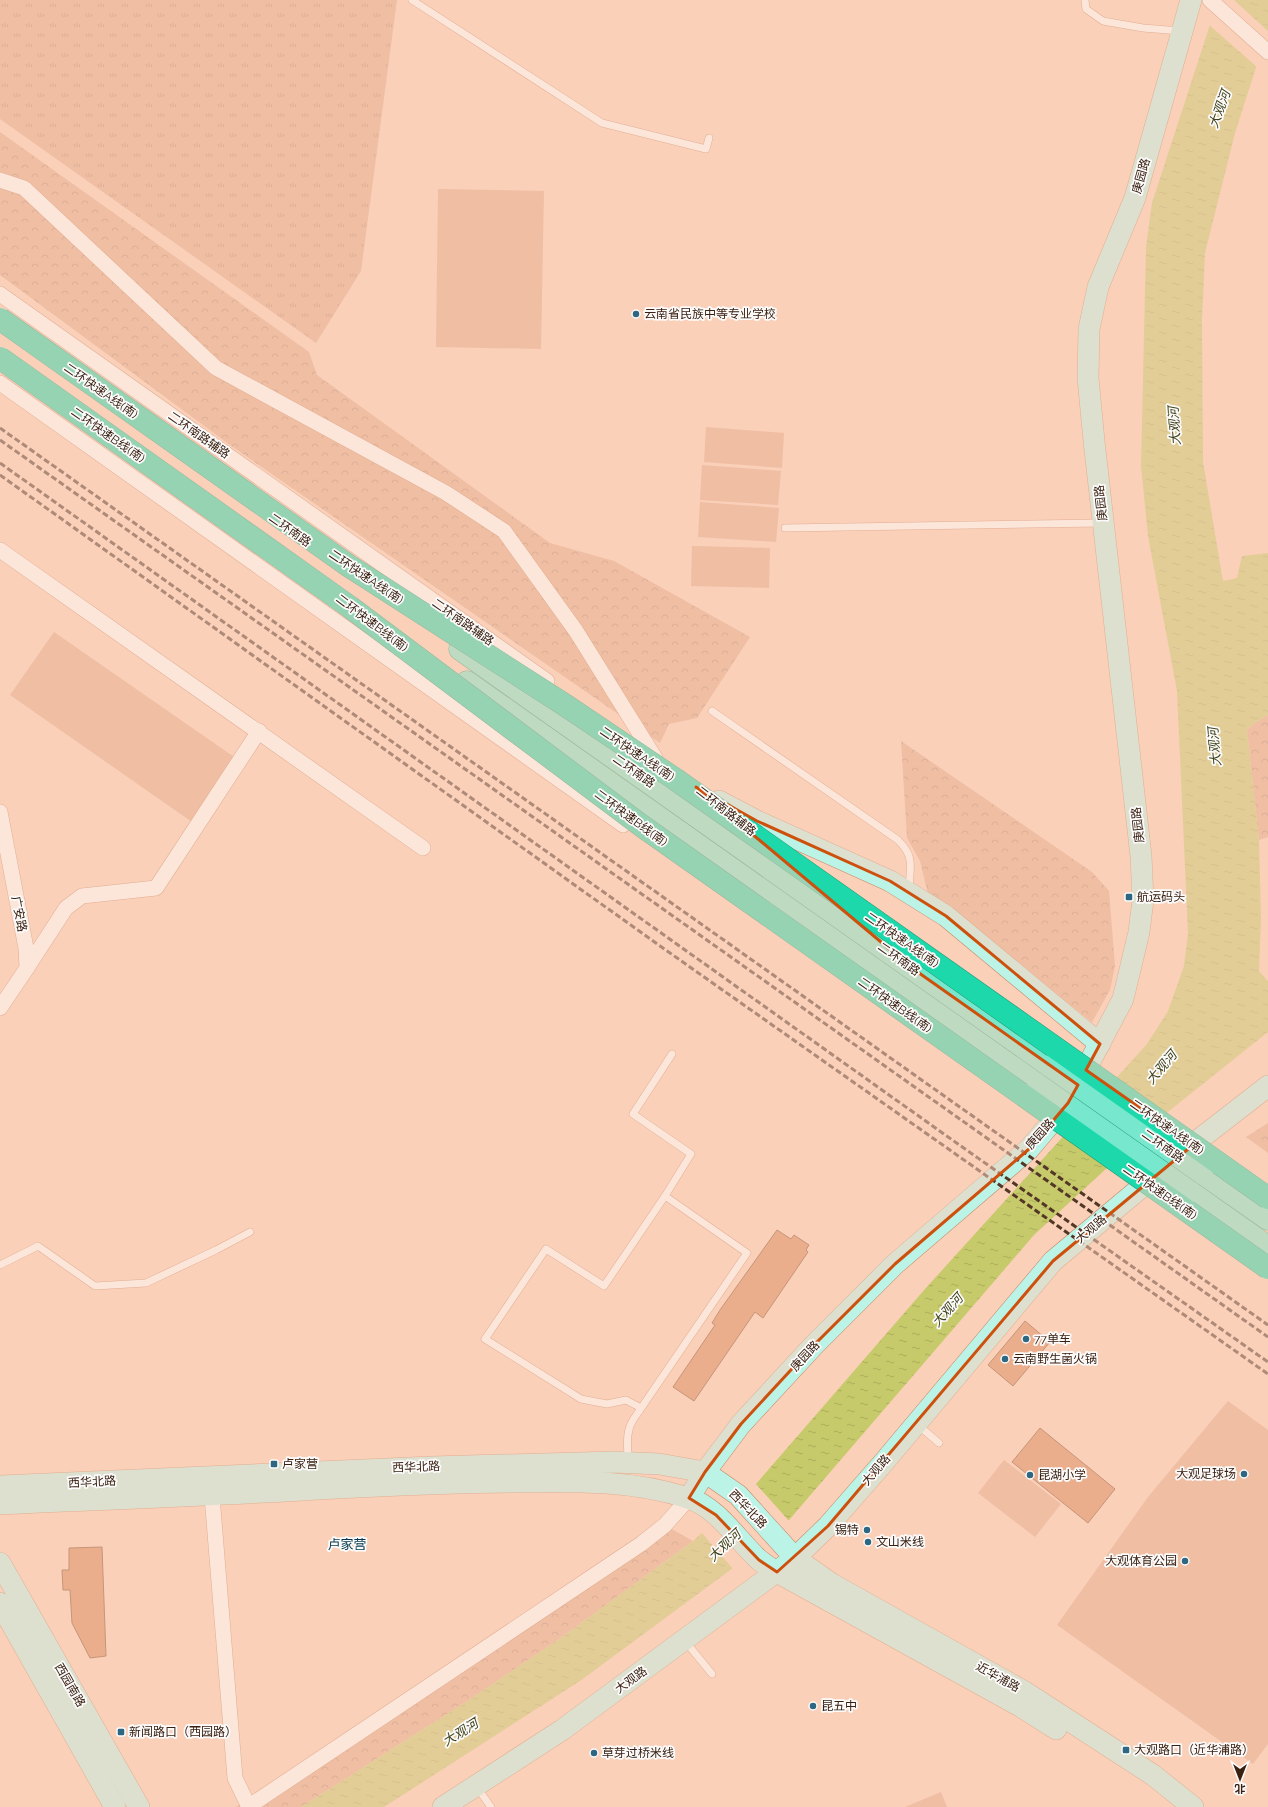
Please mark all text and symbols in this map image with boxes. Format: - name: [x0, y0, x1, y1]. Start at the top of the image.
- water label: 大观河: [1206, 85, 1234, 130]
- street label: 庚园路: [1129, 157, 1153, 195]
- place label: 云南省民族中等专业学校: [644, 307, 776, 321]
- marker: 云南省民族中等专业学校: [631, 309, 641, 319]
- street label: 二环快速A线(南): [62, 360, 140, 422]
- water label: 大观河: [1165, 403, 1183, 446]
- street label: 二环快速B线(南): [69, 404, 147, 466]
- street label: 二环南路辅路: [165, 409, 233, 461]
- street label: 庚园路: [1092, 484, 1110, 522]
- street label: 二环南路: [266, 510, 314, 550]
- street label: 二环快速A线(南): [326, 547, 406, 607]
- street label: 二环快速B线(南): [333, 591, 411, 655]
- street label: 二环南路辅路: [429, 596, 497, 648]
- street label: 二环快速A线(南): [597, 724, 677, 784]
- water label: 大观河: [1205, 724, 1224, 767]
- street label: 二环南路: [610, 751, 658, 791]
- street label: 二环南路辅路: [693, 783, 759, 839]
- street label: 二环快速B线(南): [592, 787, 670, 849]
- street label: 庚园路: [1129, 806, 1147, 844]
- place label: 航运码头: [1137, 890, 1185, 904]
- marker: 航运码头: [1124, 892, 1134, 902]
- street label: 广安路: [9, 895, 29, 933]
- street label: 二环快速A线(南): [863, 909, 941, 971]
- street label: 二环南路: [875, 939, 923, 979]
- street label: 二环快速B线(南): [856, 974, 934, 1036]
- water label: 大观河: [1143, 1045, 1182, 1087]
- street label: 二环快速A线(南): [1128, 1096, 1206, 1158]
- street label: 庚园路: [1023, 1116, 1057, 1152]
- street label: 二环南路: [1139, 1126, 1187, 1166]
- street label: 二环快速B线(南): [1121, 1161, 1199, 1223]
- street label: 大观路: [1073, 1212, 1109, 1246]
- water label: 大观河: [929, 1289, 968, 1330]
- place label: 77单车: [1034, 1332, 1071, 1346]
- marker: 77单车: [1021, 1334, 1031, 1344]
- street label: 庚园路: [788, 1338, 822, 1374]
- place label: 云南野生菌火锅: [1013, 1352, 1097, 1366]
- marker: 云南野生菌火锅: [1000, 1354, 1010, 1364]
- street label: 大观路: [859, 1452, 893, 1488]
- place label: 卢家营: [282, 1457, 318, 1471]
- marker: 卢家营: [269, 1459, 279, 1469]
- street label: 西华北路: [392, 1459, 440, 1475]
- place label: 大观足球场: [1176, 1467, 1236, 1481]
- place label: 昆湖小学: [1038, 1468, 1086, 1482]
- marker: 大观足球场: [1239, 1469, 1249, 1479]
- marker: 昆湖小学: [1025, 1470, 1035, 1480]
- street label: 西华北路: [68, 1474, 116, 1490]
- street label: 西华北路: [726, 1487, 770, 1531]
- place label: 锡特: [835, 1523, 859, 1537]
- water label: 大观河: [705, 1525, 746, 1564]
- marker: 锡特: [862, 1525, 872, 1535]
- place label: 文山米线: [876, 1535, 924, 1549]
- district label: 卢家营: [327, 1537, 367, 1552]
- marker: 文山米线: [863, 1537, 873, 1547]
- place label: 大观体育公园: [1105, 1554, 1177, 1568]
- marker: 大观体育公园: [1180, 1556, 1190, 1566]
- street label: 近华浦路: [974, 1659, 1022, 1695]
- street label: 西园南路: [52, 1661, 88, 1709]
- street label: 大观路: [612, 1664, 650, 1696]
- place label: 昆五中: [821, 1699, 857, 1713]
- marker: 昆五中: [808, 1701, 818, 1711]
- water label: 大观河: [440, 1714, 483, 1749]
- place label: 新闻路口（西园路）: [129, 1725, 237, 1739]
- marker: 新闻路口（西园路）: [116, 1727, 126, 1737]
- place label: 大观路口（近华浦路）: [1134, 1743, 1254, 1757]
- marker: 大观路口（近华浦路）: [1121, 1745, 1131, 1755]
- place label: 草芽过桥米线: [602, 1746, 674, 1760]
- marker: 草芽过桥米线: [589, 1748, 599, 1758]
- north arrow: [1220, 1759, 1260, 1799]
- text: 北: [1235, 1782, 1246, 1795]

